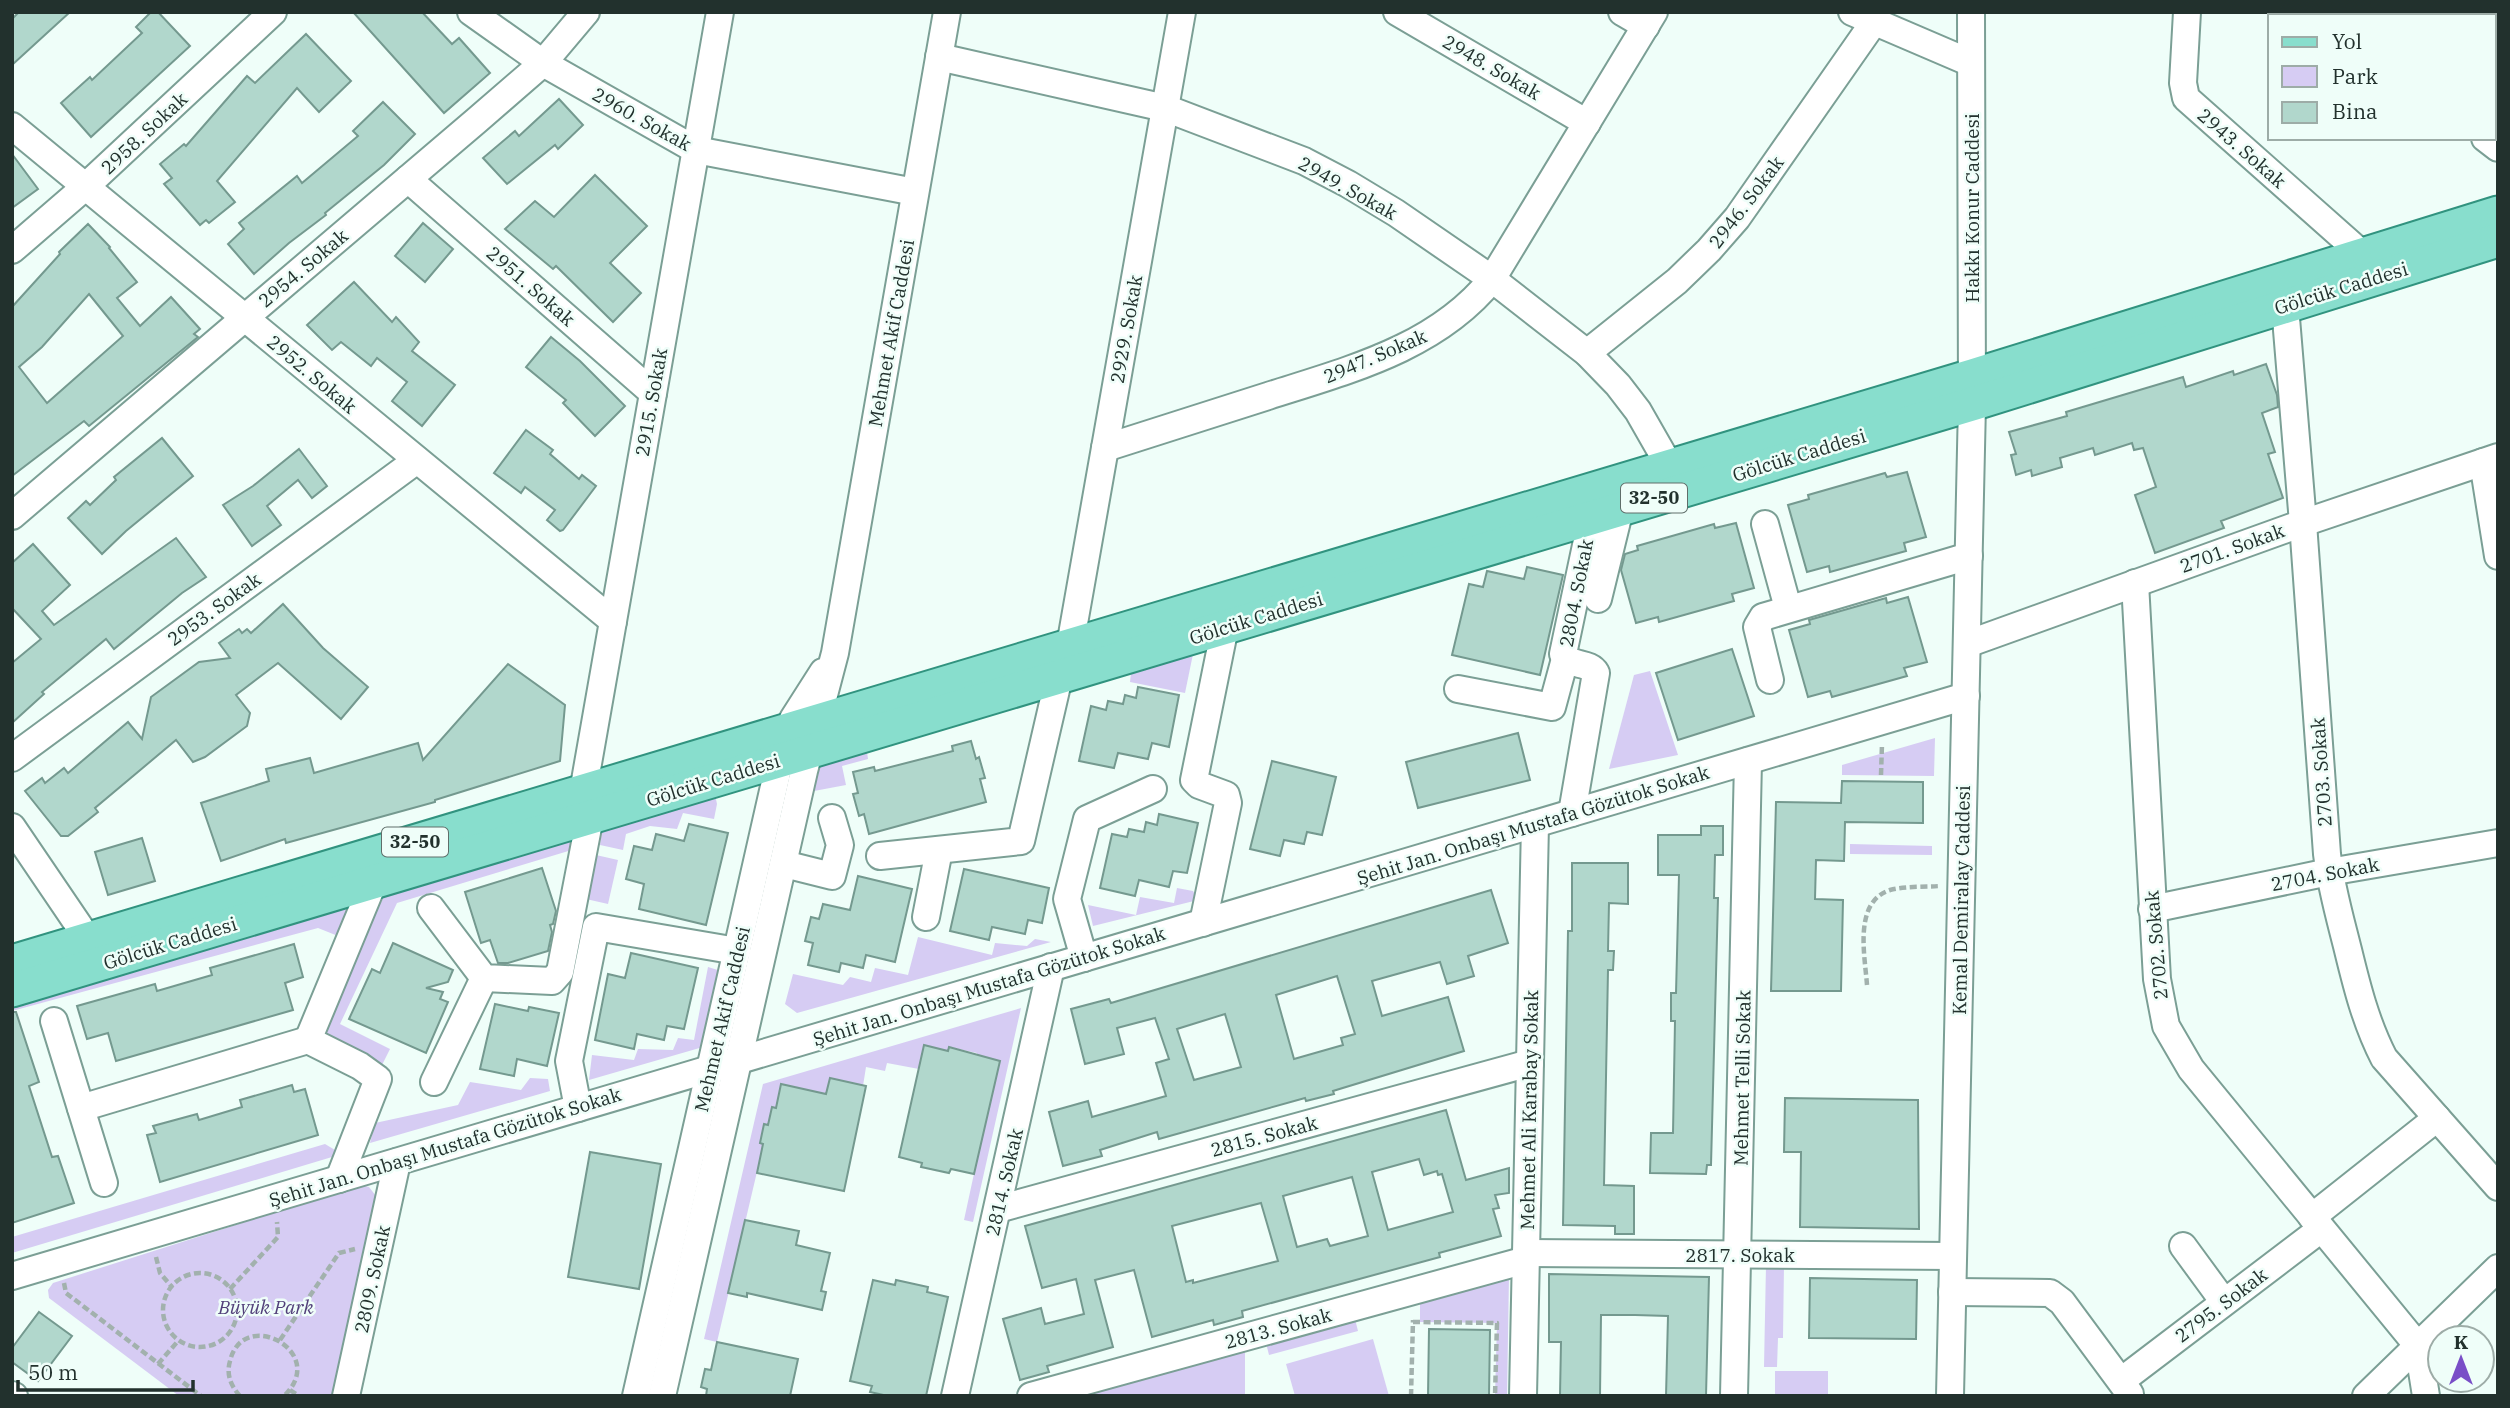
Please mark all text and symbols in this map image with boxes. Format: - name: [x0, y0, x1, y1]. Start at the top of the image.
- legend: [2268, 14, 2496, 140]
- text: Yol: [2332, 27, 2362, 55]
- street label: 2948. Sokak: [1439, 29, 1545, 105]
- text: Park: [2332, 62, 2379, 90]
- street label: 2960. Sokak: [588, 82, 696, 156]
- street label: 2958. Sokak: [96, 87, 192, 179]
- text: Bina: [2332, 97, 2378, 125]
- street label: 2943. Sokak: [2193, 103, 2291, 193]
- street label: Hakkı Konur Caddesi: [1960, 113, 1984, 303]
- street label: 2949. Sokak: [1294, 151, 1402, 225]
- street label: 2946. Sokak: [1703, 151, 1789, 253]
- street label: 2954. Sokak: [253, 224, 353, 312]
- street label: Mehmet Akif Caddesi: [863, 237, 919, 429]
- street label: 2951. Sokak: [482, 241, 580, 331]
- street label: Gölcük Caddesi: [2271, 256, 2411, 320]
- street label: 2929. Sokak: [1105, 273, 1147, 385]
- street label: 2947. Sokak: [1320, 324, 1430, 388]
- street label: 2952. Sokak: [262, 330, 362, 418]
- street label: 2915. Sokak: [630, 346, 672, 458]
- street label: Gölcük Caddesi: [1729, 423, 1869, 487]
- road number: 32-50: [1621, 484, 1687, 512]
- street label: 2701. Sokak: [2176, 518, 2288, 578]
- street label: 2804. Sokak: [1554, 537, 1598, 649]
- street label: 2953. Sokak: [163, 567, 265, 651]
- street label: Gölcük Caddesi: [1186, 586, 1326, 650]
- street label: 2703. Sokak: [2305, 717, 2337, 827]
- street label: Gölcük Caddesi: [643, 748, 783, 812]
- street label: Şehit Jan. Onbaşı Mustafa Gözütok Sokak: [1354, 760, 1712, 890]
- street label: Kemal Demiralay Caddesi: [1947, 785, 1975, 1015]
- road number: 32-50: [382, 828, 448, 856]
- street label: 2704. Sokak: [2269, 852, 2381, 896]
- street label: 2702. Sokak: [2139, 889, 2173, 1001]
- street label: Gölcük Caddesi: [100, 911, 240, 975]
- street label: Şehit Jan. Onbaşı Mustafa Gözütok Sokak: [810, 921, 1168, 1051]
- street label: Mehmet Akif Caddesi: [689, 924, 755, 1114]
- street label: Mehmet Ali Karabay Sokak: [1515, 990, 1543, 1230]
- street label: Mehmet Telli Sokak: [1728, 990, 1756, 1166]
- street label: Şehit Jan. Onbaşı Mustafa Gözütok Sokak: [266, 1082, 624, 1212]
- street label: 2815. Sokak: [1208, 1110, 1320, 1162]
- street label: 2814. Sokak: [980, 1126, 1028, 1238]
- street label: 2809. Sokak: [349, 1223, 395, 1335]
- street label: 2817. Sokak: [1685, 1243, 1795, 1267]
- street label: 2795. Sokak: [2170, 1262, 2272, 1348]
- park label: Büyük Park: [217, 1295, 315, 1319]
- street label: 2813. Sokak: [1222, 1302, 1334, 1354]
- north arrow: [2426, 1324, 2496, 1394]
- text: K: [2454, 1330, 2469, 1354]
- scale bar: [18, 1348, 192, 1392]
- text: 50 m: [28, 1358, 78, 1386]

